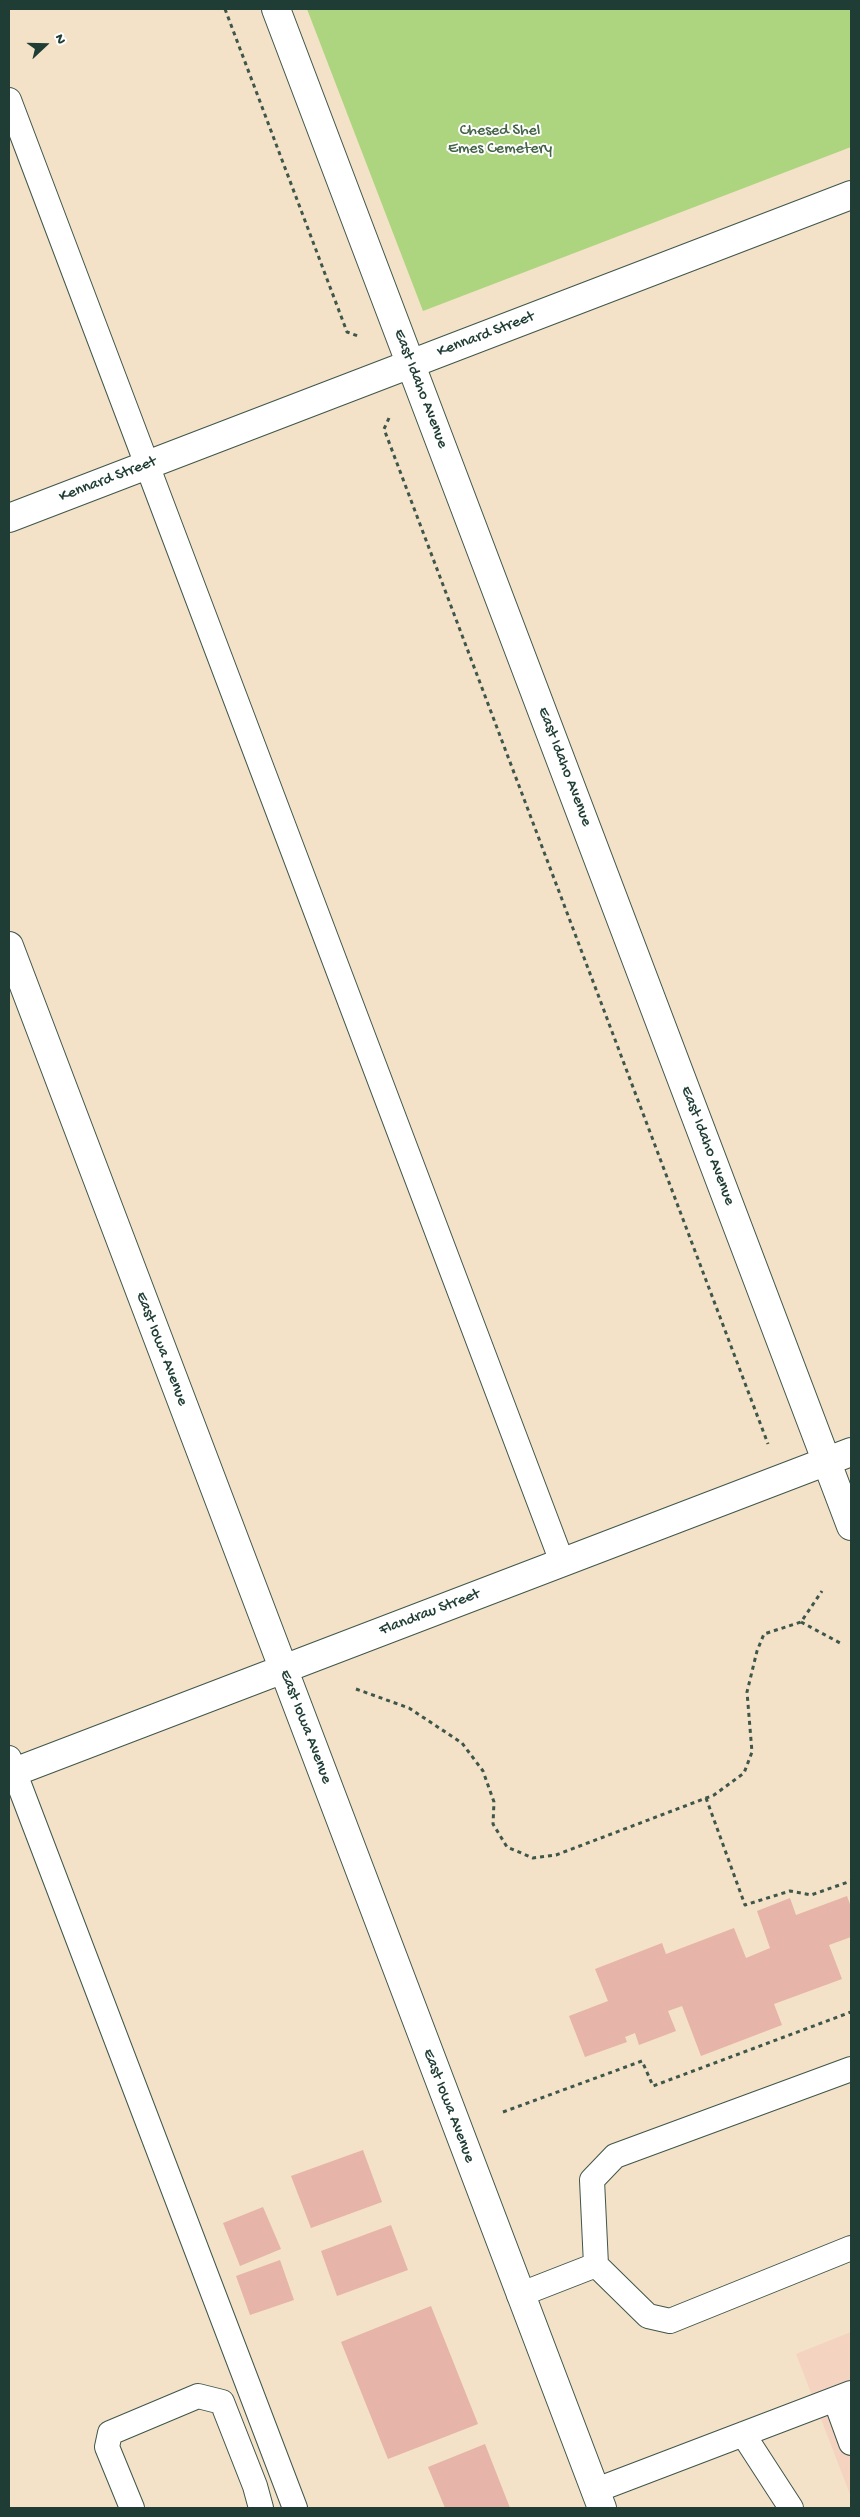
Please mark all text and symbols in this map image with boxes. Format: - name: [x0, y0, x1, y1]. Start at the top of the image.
- north arrow: [20, 20, 70, 70]
- text: N: [50, 32, 69, 47]
- park label: Chesed Shel Emes Cemetery: [448, 122, 552, 160]
- street label: Kennard Street: [435, 308, 537, 362]
- street label: East Idaho Avenue: [388, 327, 452, 451]
- street label: Kennard Street: [57, 453, 159, 507]
- street label: East Idaho Avenue: [532, 705, 596, 829]
- street label: East Idaho Avenue: [675, 1084, 739, 1208]
- street label: East Iowa Avenue: [130, 1289, 192, 1409]
- street label: Flandrau Street: [377, 1585, 483, 1641]
- street label: East Iowa Avenue: [274, 1667, 336, 1787]
- street label: East Iowa Avenue: [417, 2046, 479, 2166]

